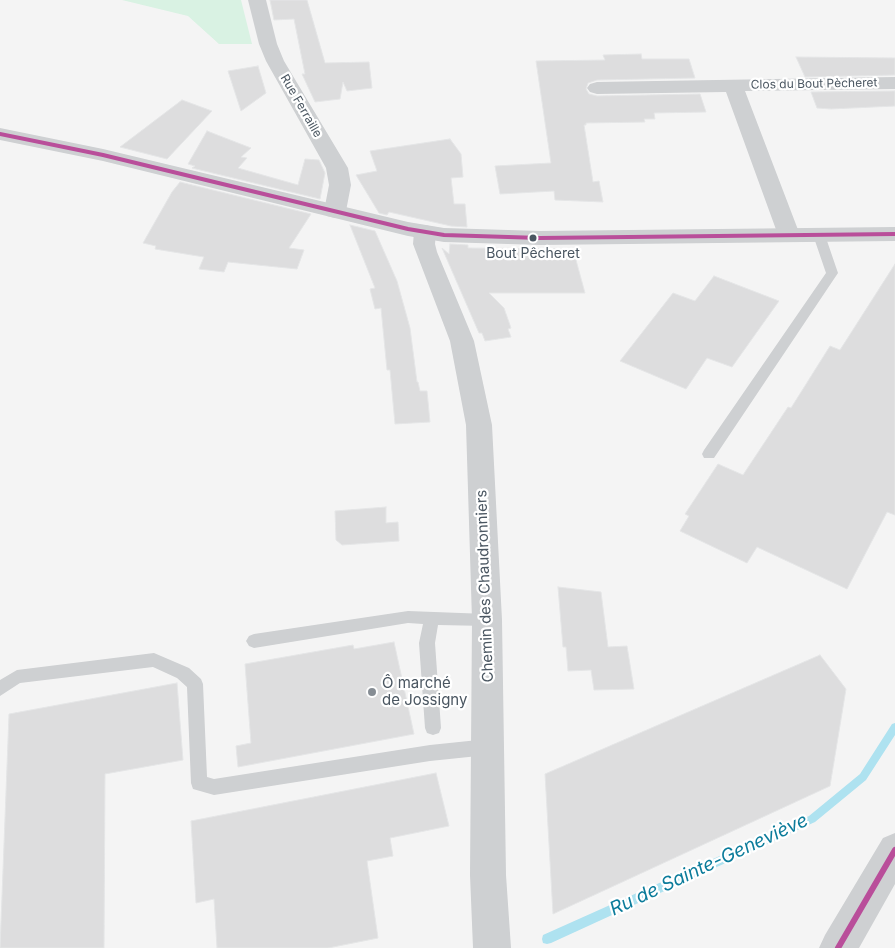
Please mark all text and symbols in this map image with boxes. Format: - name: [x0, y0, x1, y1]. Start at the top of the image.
- street label: Rue Ferraille: [277, 72, 325, 140]
- street label: Clos du Bout Pècheret: [751, 76, 877, 92]
- marker: Bout Pêcheret: [528, 233, 538, 243]
- place label: Bout Pêcheret: [486, 246, 580, 262]
- street label: Chemin des Chaudronniers: [473, 489, 497, 683]
- place label: Ô marché de Jossigny: [382, 674, 467, 709]
- marker: Ô marché de Jossigny: [366, 686, 378, 698]
- water label: Ru de Sainte-Geneviève: [606, 809, 812, 921]

